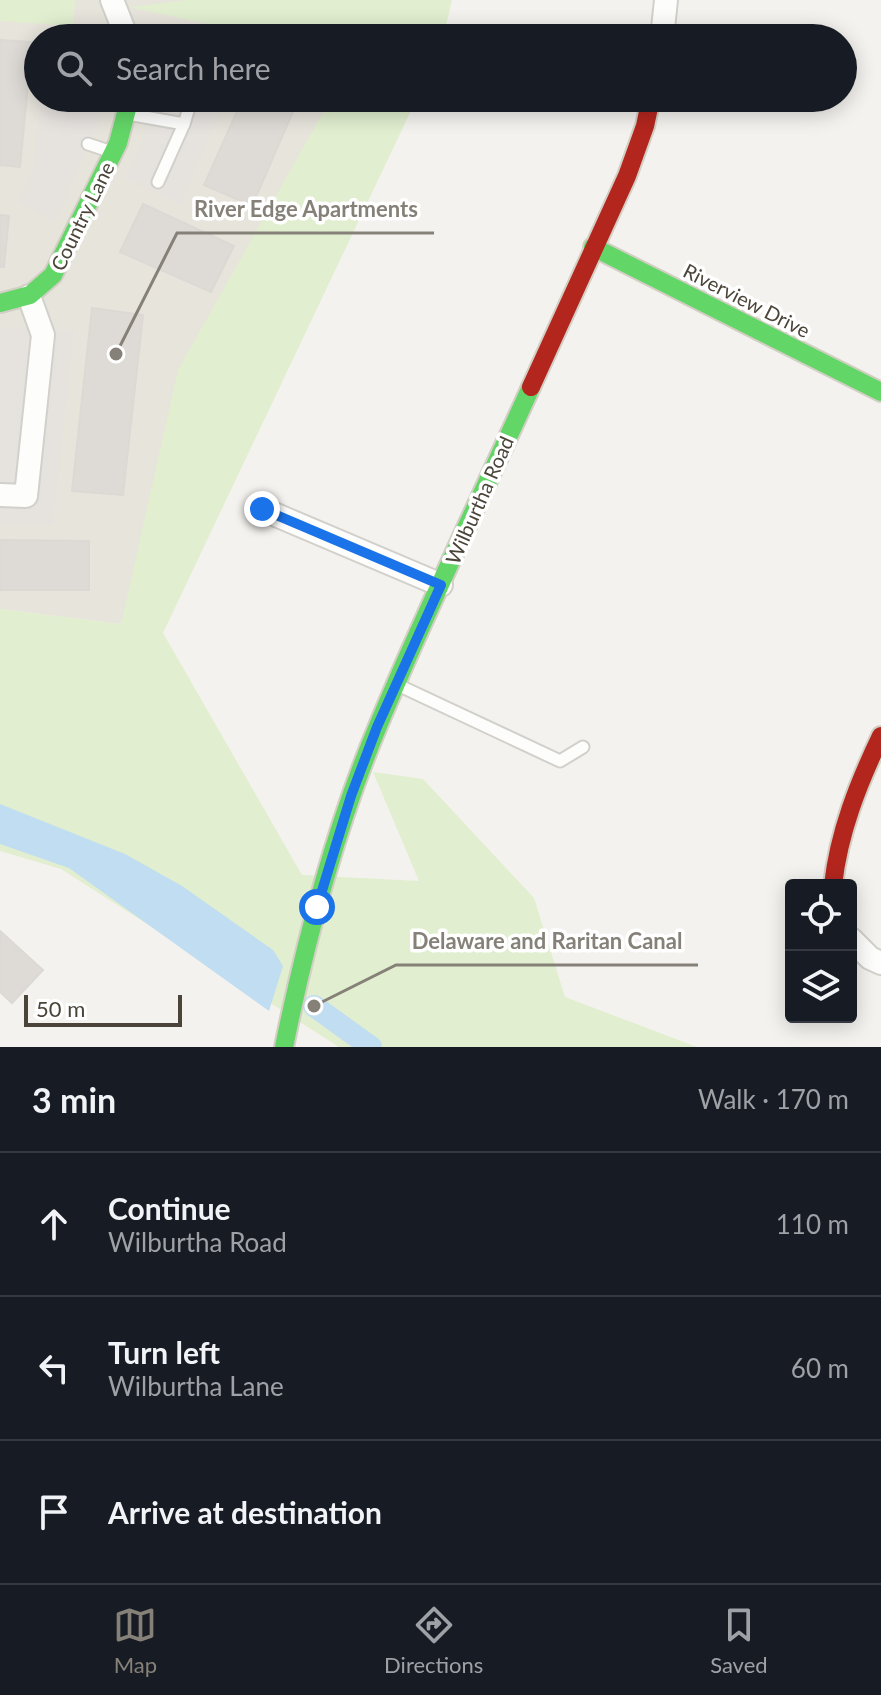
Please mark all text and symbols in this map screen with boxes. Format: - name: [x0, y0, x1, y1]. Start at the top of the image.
- search box: [24, 24, 857, 112]
- icon: search: [52, 46, 96, 90]
- text: Search here: [116, 50, 271, 86]
- street label: Country Lane: [45, 158, 119, 274]
- callout: River Edge Apartments: [177, 187, 434, 233]
- text: River Edge Apartments: [194, 195, 418, 222]
- street label: Riverview Drive: [680, 258, 814, 342]
- street label: Wilburtha Road: [440, 432, 518, 568]
- route end: [244, 491, 280, 527]
- map controls: [785, 879, 857, 1023]
- button: locate: [785, 879, 857, 951]
- route start: [299, 889, 335, 925]
- callout: Delaware and Raritan Canal: [396, 919, 698, 965]
- text: Delaware and Raritan Canal: [412, 927, 682, 954]
- button: layers: [785, 951, 857, 1023]
- scale bar: [24, 991, 182, 1027]
- text: 50 m: [36, 995, 85, 1022]
- text: 3 min: [32, 1079, 116, 1120]
- text: Walk · 170 m: [698, 1083, 849, 1115]
- text: Continue: [108, 1190, 231, 1226]
- icon: ahead: [32, 1202, 76, 1246]
- text: 110 m: [776, 1208, 849, 1240]
- text: Wilburtha Road: [108, 1226, 287, 1258]
- text: Turn left: [108, 1334, 220, 1370]
- icon: left: [32, 1346, 76, 1390]
- text: 60 m: [791, 1352, 849, 1384]
- text: Wilburtha Lane: [108, 1370, 284, 1402]
- icon: arrive: [32, 1490, 76, 1534]
- text: Arrive at destination: [108, 1494, 382, 1530]
- tab: Map: [113, 1603, 157, 1678]
- tab: Directions: [384, 1603, 483, 1678]
- tab: Saved: [710, 1603, 768, 1678]

